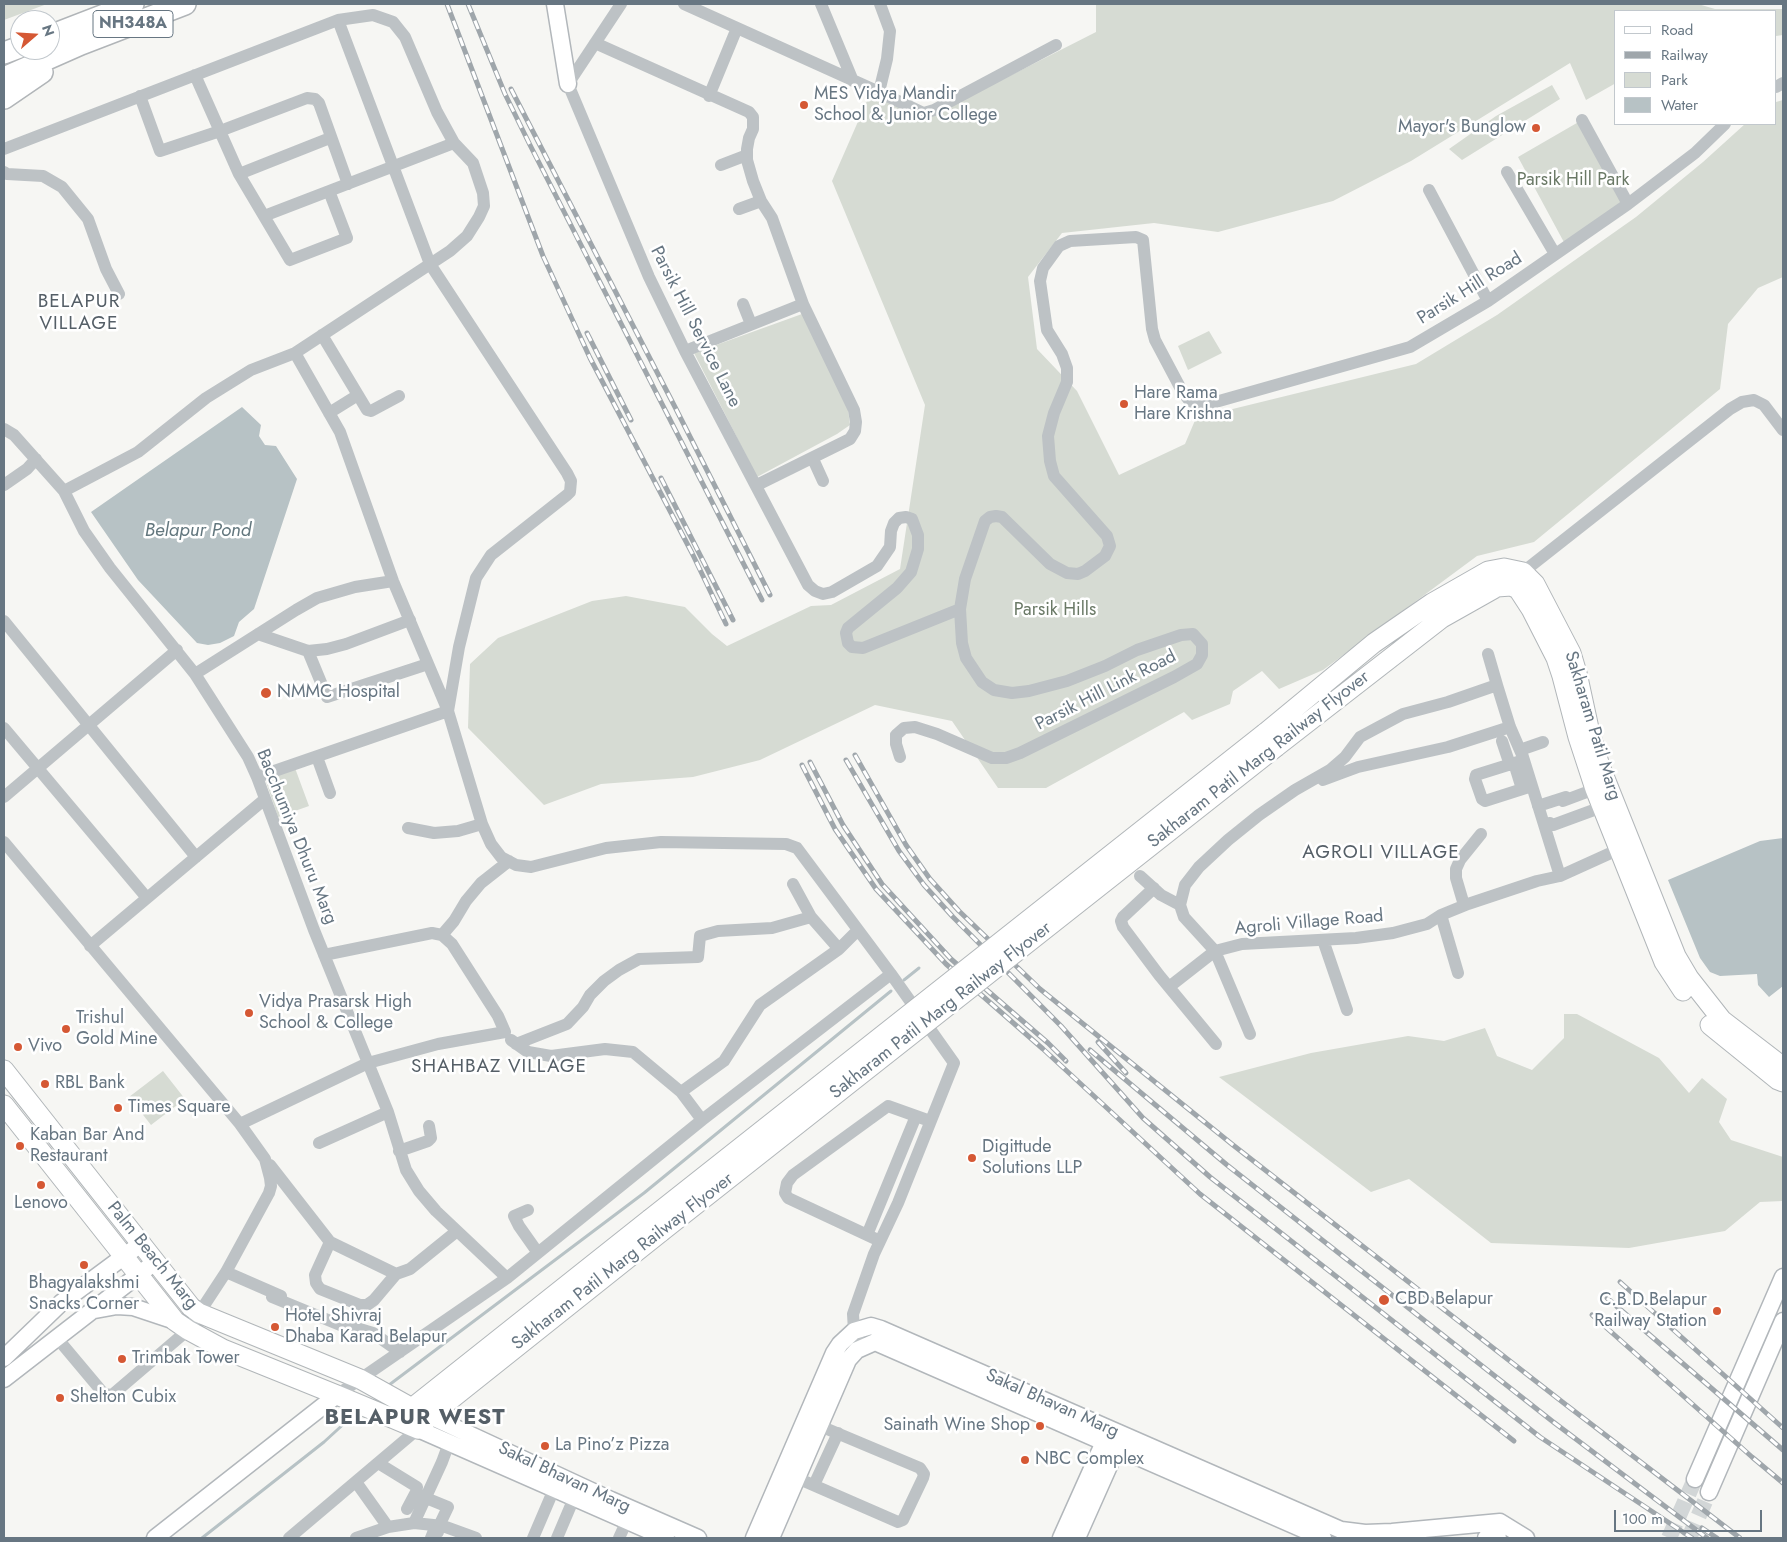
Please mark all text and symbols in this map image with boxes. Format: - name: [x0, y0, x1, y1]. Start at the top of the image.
- north arrow: [10, 10, 60, 60]
- road number: NH348A: [93, 10, 173, 38]
- legend: [1614, 10, 1777, 125]
- text: Road: [1661, 19, 1693, 41]
- text: N: [37, 22, 60, 39]
- text: Railway: [1661, 44, 1708, 66]
- text: Park: [1661, 69, 1688, 91]
- place label: MES Vidya Mandir School & Junior College: [814, 84, 997, 126]
- text: Water: [1661, 94, 1698, 116]
- marker: MES Vidya Mandir School & Junior College: [798, 99, 810, 111]
- place label: Mayor's Bunglow: [1398, 117, 1526, 139]
- marker: Mayor's Bunglow: [1530, 122, 1542, 134]
- park label: Parsik Hill Park: [1517, 170, 1629, 192]
- street label: Parsik Hill Service Lane: [645, 243, 745, 411]
- street label: Parsik Hill Road: [1414, 248, 1526, 330]
- district label: BELAPUR VILLAGE: [37, 291, 121, 335]
- place label: Hare Rama Hare Krishna: [1134, 383, 1232, 426]
- marker: Hare Rama Hare Krishna: [1118, 398, 1130, 410]
- water label: Belapur Pond: [145, 520, 251, 542]
- park label: Parsik Hills: [1014, 600, 1096, 622]
- street label: Parsik Hill Link Road: [1032, 646, 1180, 736]
- street label: Sakharam Patil Marg: [1559, 649, 1625, 803]
- street label: Sakharam Patil Marg Railway Flyover: [1144, 667, 1374, 853]
- place label: NMMC Hospital: [277, 682, 400, 704]
- marker: NMMC Hospital: [259, 686, 273, 700]
- street label: Bacchumiya Dhuru Marg: [251, 746, 341, 928]
- district label: AGROLI VILLAGE: [1301, 842, 1461, 864]
- street label: Agroli Village Road: [1234, 906, 1384, 940]
- street label: Sakharam Patil Marg Railway Flyover: [826, 918, 1056, 1104]
- place label: Vidya Prasarsk High School & College: [259, 992, 412, 1034]
- marker: Vidya Prasarsk High School & College: [243, 1007, 255, 1019]
- place label: Trishul Gold Mine: [76, 1008, 158, 1050]
- marker: Trishul Gold Mine: [60, 1023, 72, 1035]
- place label: Vivo: [28, 1036, 62, 1058]
- marker: Vivo: [12, 1041, 24, 1053]
- district label: SHAHBAZ VILLAGE: [409, 1056, 589, 1078]
- place label: RBL Bank: [55, 1073, 125, 1095]
- marker: RBL Bank: [39, 1078, 51, 1090]
- place label: Times Square: [128, 1097, 230, 1119]
- marker: Times Square: [112, 1102, 124, 1114]
- place label: Kaban Bar And Restaurant: [30, 1125, 144, 1168]
- place label: Digittude Solutions LLP: [982, 1137, 1082, 1180]
- marker: Kaban Bar And Restaurant: [14, 1140, 26, 1152]
- marker: Digittude Solutions LLP: [966, 1152, 978, 1164]
- street label: Sakharam Patil Marg Railway Flyover: [508, 1169, 738, 1355]
- marker: Lenovo: [35, 1179, 47, 1191]
- place label: Lenovo: [14, 1193, 68, 1215]
- street label: Palm Beach Marg: [102, 1198, 202, 1314]
- marker: Bhagyalakshmi Snacks Corner: [78, 1259, 90, 1271]
- place label: Bhagyalakshmi Snacks Corner: [28, 1273, 140, 1316]
- place label: CBD Belapur: [1395, 1289, 1493, 1311]
- place label: C.B.D.Belapur Railway Station: [1594, 1290, 1707, 1332]
- marker: CBD Belapur: [1377, 1293, 1391, 1307]
- marker: C.B.D.Belapur Railway Station: [1711, 1305, 1723, 1317]
- place label: Hotel Shivraj Dhaba Karad Belapur: [285, 1306, 447, 1348]
- marker: Hotel Shivraj Dhaba Karad Belapur: [269, 1321, 281, 1333]
- place label: Trimbak Tower: [132, 1348, 240, 1370]
- marker: Trimbak Tower: [116, 1353, 128, 1365]
- street label: Sakal Bhavan Marg: [982, 1365, 1122, 1443]
- place label: Shelton Cubix: [70, 1387, 176, 1409]
- marker: Shelton Cubix: [54, 1392, 66, 1404]
- district label: BELAPUR WEST: [323, 1406, 507, 1432]
- place label: Sainath Wine Shop: [883, 1415, 1030, 1437]
- marker: Sainath Wine Shop: [1034, 1420, 1046, 1432]
- place label: La Pino’z Pizza: [555, 1435, 669, 1457]
- street label: Sakal Bhavan Marg: [494, 1438, 634, 1518]
- marker: La Pino’z Pizza: [539, 1440, 551, 1452]
- place label: NBC Complex: [1035, 1449, 1144, 1471]
- marker: NBC Complex: [1019, 1454, 1031, 1466]
- scale bar: [1617, 1500, 1764, 1532]
- text: 100 m: [1622, 1508, 1663, 1530]

